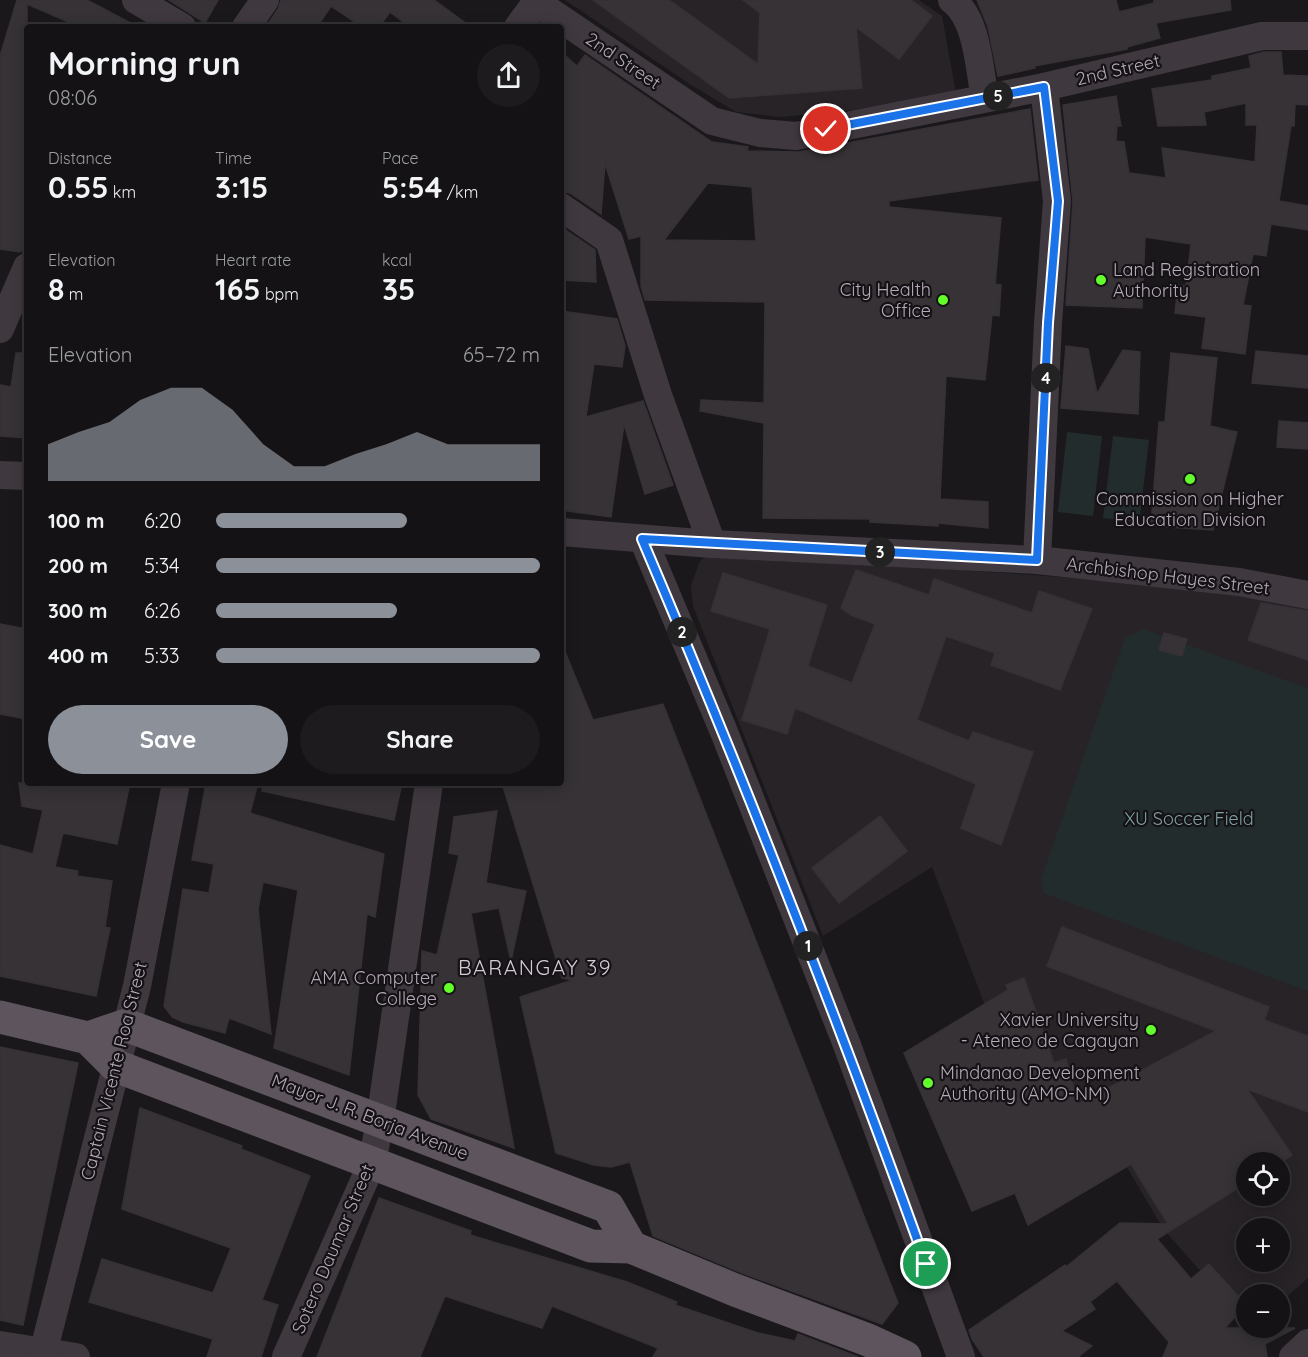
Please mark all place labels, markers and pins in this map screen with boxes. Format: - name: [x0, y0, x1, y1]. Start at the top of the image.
- pin: 5: [983, 81, 1013, 111]
- pin: [800, 103, 851, 154]
- place label: Land Registration Authority: [1113, 258, 1260, 302]
- marker: Land Registration Authority: [1094, 273, 1108, 287]
- place label: City Health Office: [840, 278, 931, 322]
- marker: City Health Office: [936, 293, 950, 307]
- pin: 4: [1031, 363, 1061, 393]
- marker: Commission on Higher Education Division: [1183, 472, 1197, 486]
- place label: Commission on Higher Education Division: [1096, 487, 1284, 531]
- pin: 3: [865, 537, 895, 567]
- pin: 2: [667, 617, 697, 647]
- pin: 1: [793, 931, 823, 961]
- place label: AMA Computer College: [311, 966, 437, 1010]
- marker: AMA Computer College: [442, 981, 456, 995]
- place label: Xavier University - Ateneo de Cagayan: [961, 1008, 1139, 1052]
- marker: Xavier University - Ateneo de Cagayan: [1144, 1023, 1158, 1037]
- place label: Mindanao Development Authority (AMO-NM): [940, 1061, 1140, 1105]
- marker: Mindanao Development Authority (AMO-NM): [921, 1076, 935, 1090]
- pin: [900, 1238, 951, 1289]

